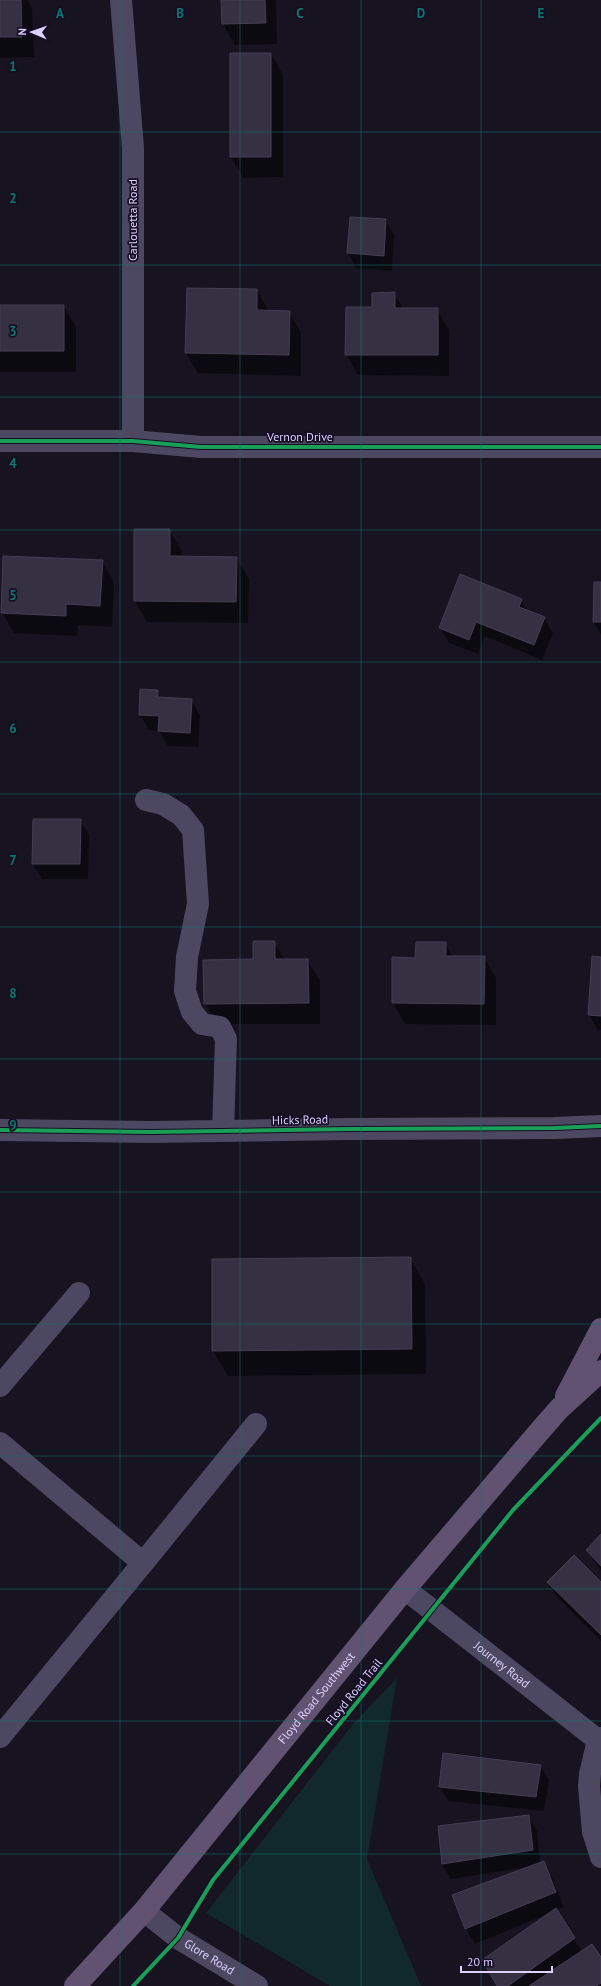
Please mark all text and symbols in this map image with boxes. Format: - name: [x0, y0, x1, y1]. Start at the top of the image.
- text: A: [56, 5, 64, 22]
- text: B: [176, 5, 184, 22]
- text: C: [296, 5, 304, 22]
- text: D: [417, 5, 425, 22]
- text: E: [538, 5, 545, 22]
- north arrow: [12, 12, 52, 52]
- text: N: [15, 28, 29, 36]
- text: 1: [9, 58, 17, 75]
- street label: Carlouetta Road: [125, 179, 140, 261]
- text: 2: [9, 190, 17, 207]
- text: 3: [9, 323, 17, 340]
- street label: Vernon Drive: [266, 429, 333, 444]
- text: 4: [9, 455, 17, 472]
- text: 5: [9, 587, 17, 604]
- text: 6: [9, 720, 17, 737]
- text: 7: [9, 852, 17, 869]
- text: 8: [9, 985, 17, 1002]
- street label: Hicks Road: [272, 1112, 328, 1127]
- text: 9: [9, 1117, 17, 1134]
- street label: Journey Road: [470, 1637, 533, 1691]
- street label: Floyd Road Southwest: [275, 1649, 358, 1747]
- street label: Floyd Road Trail: [322, 1655, 385, 1728]
- street label: Glore Road: [182, 1936, 237, 1978]
- scale bar: [461, 1948, 552, 1974]
- text: 20 m: [467, 1954, 493, 1969]

